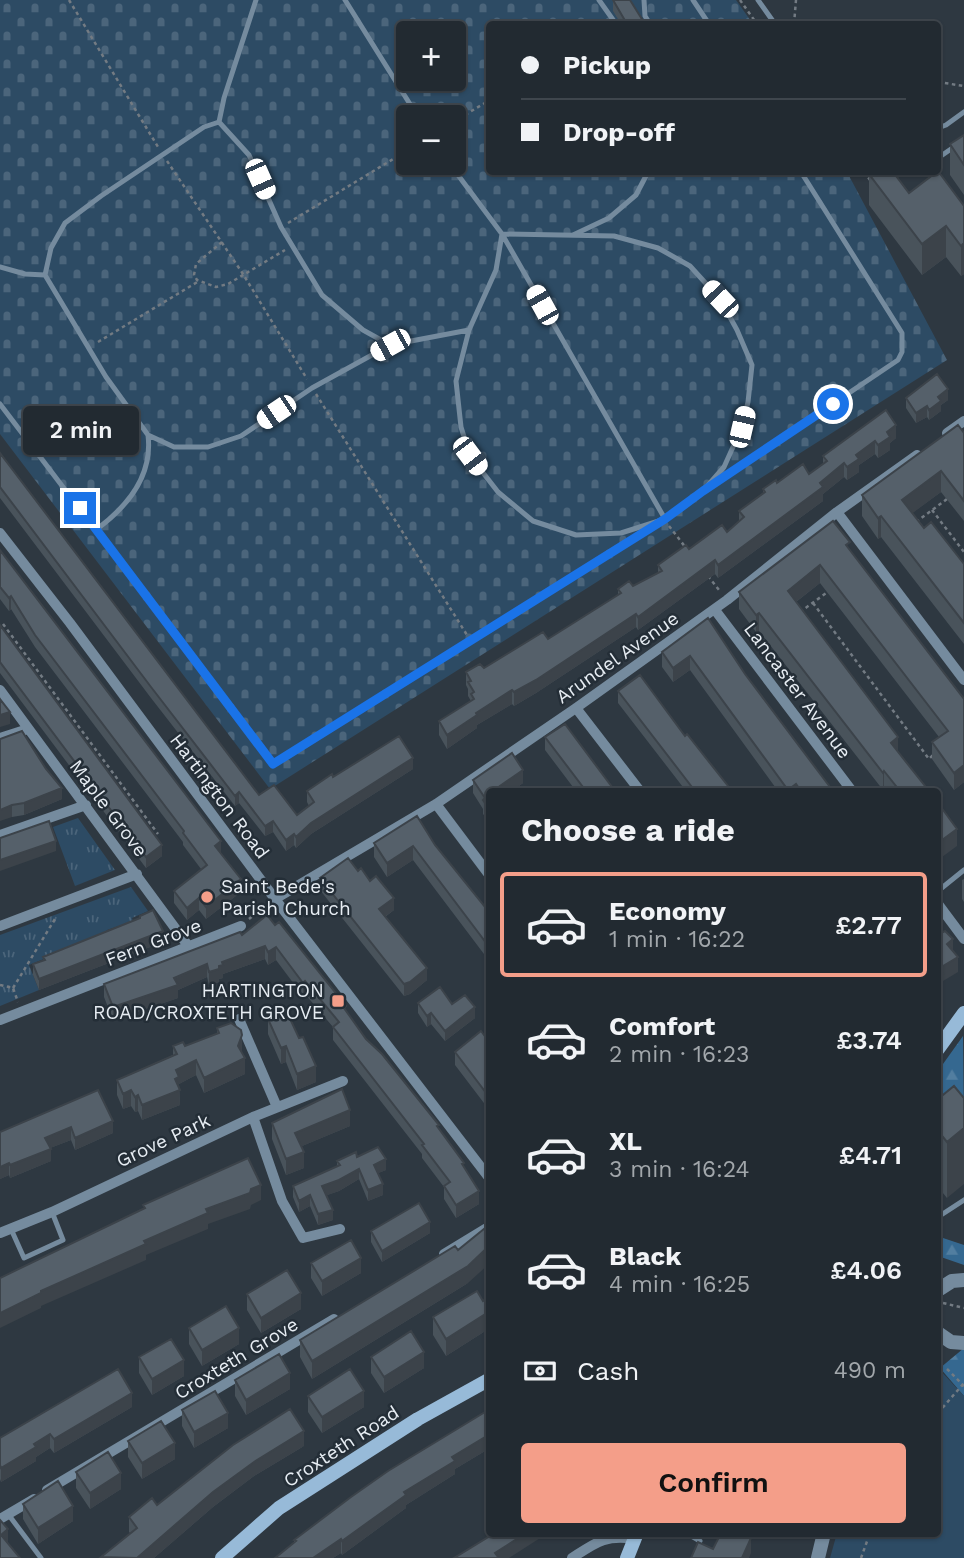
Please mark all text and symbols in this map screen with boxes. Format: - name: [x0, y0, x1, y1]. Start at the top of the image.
- map controls: [396, 21, 466, 175]
- button: +: [396, 21, 466, 91]
- text: Pickup: [563, 50, 651, 80]
- button: −: [396, 105, 466, 175]
- text: Drop-off: [563, 117, 675, 147]
- car: [242, 156, 279, 202]
- car: [698, 276, 743, 322]
- car: [523, 282, 562, 328]
- car: [367, 326, 414, 364]
- route start: [817, 388, 849, 420]
- car: [253, 392, 300, 432]
- car: [728, 404, 757, 450]
- callout: 2 min: [22, 406, 138, 456]
- text: 2 min: [49, 417, 113, 444]
- car: [449, 433, 492, 479]
- route end: [64, 492, 96, 524]
- street label: Arundel Avenue: [551, 606, 683, 708]
- street label: Lancaster Avenue: [739, 618, 856, 763]
- street label: Hartington Road: [165, 729, 274, 863]
- street label: Maple Grove: [65, 755, 153, 861]
- text: Choose a ride: [521, 811, 735, 849]
- place label: Saint Bede's Parish Church: [221, 875, 351, 920]
- marker: Saint Bede's Parish Church: [199, 889, 215, 905]
- icon: car: [525, 893, 588, 956]
- text: Economy: [609, 896, 726, 926]
- text: £2.77: [835, 910, 902, 940]
- street label: Fern Grove: [102, 914, 204, 971]
- text: 1 min · 16:22: [609, 926, 745, 953]
- place label: HARTINGTON ROAD/CROXTETH GROVE: [93, 979, 324, 1024]
- marker: HARTINGTON ROAD/CROXTETH GROVE: [330, 993, 346, 1009]
- icon: car: [525, 1008, 588, 1071]
- text: Comfort: [609, 1011, 715, 1041]
- text: £3.74: [836, 1025, 902, 1055]
- text: 2 min · 16:23: [609, 1041, 750, 1068]
- street label: Grove Park: [113, 1109, 214, 1172]
- icon: car: [525, 1123, 588, 1186]
- text: XL: [609, 1126, 642, 1156]
- text: £4.71: [839, 1140, 902, 1170]
- text: 3 min · 16:24: [609, 1156, 749, 1183]
- icon: car: [525, 1238, 588, 1301]
- text: Black: [609, 1241, 681, 1271]
- text: £4.06: [830, 1255, 902, 1285]
- text: 4 min · 16:25: [609, 1271, 750, 1298]
- street label: Croxteth Grove: [170, 1313, 302, 1404]
- icon: cash: [521, 1352, 559, 1390]
- text: Cash: [577, 1356, 639, 1386]
- text: 490 m: [834, 1357, 906, 1384]
- street label: Croxteth Road: [279, 1401, 403, 1492]
- button: Confirm: [521, 1443, 906, 1523]

